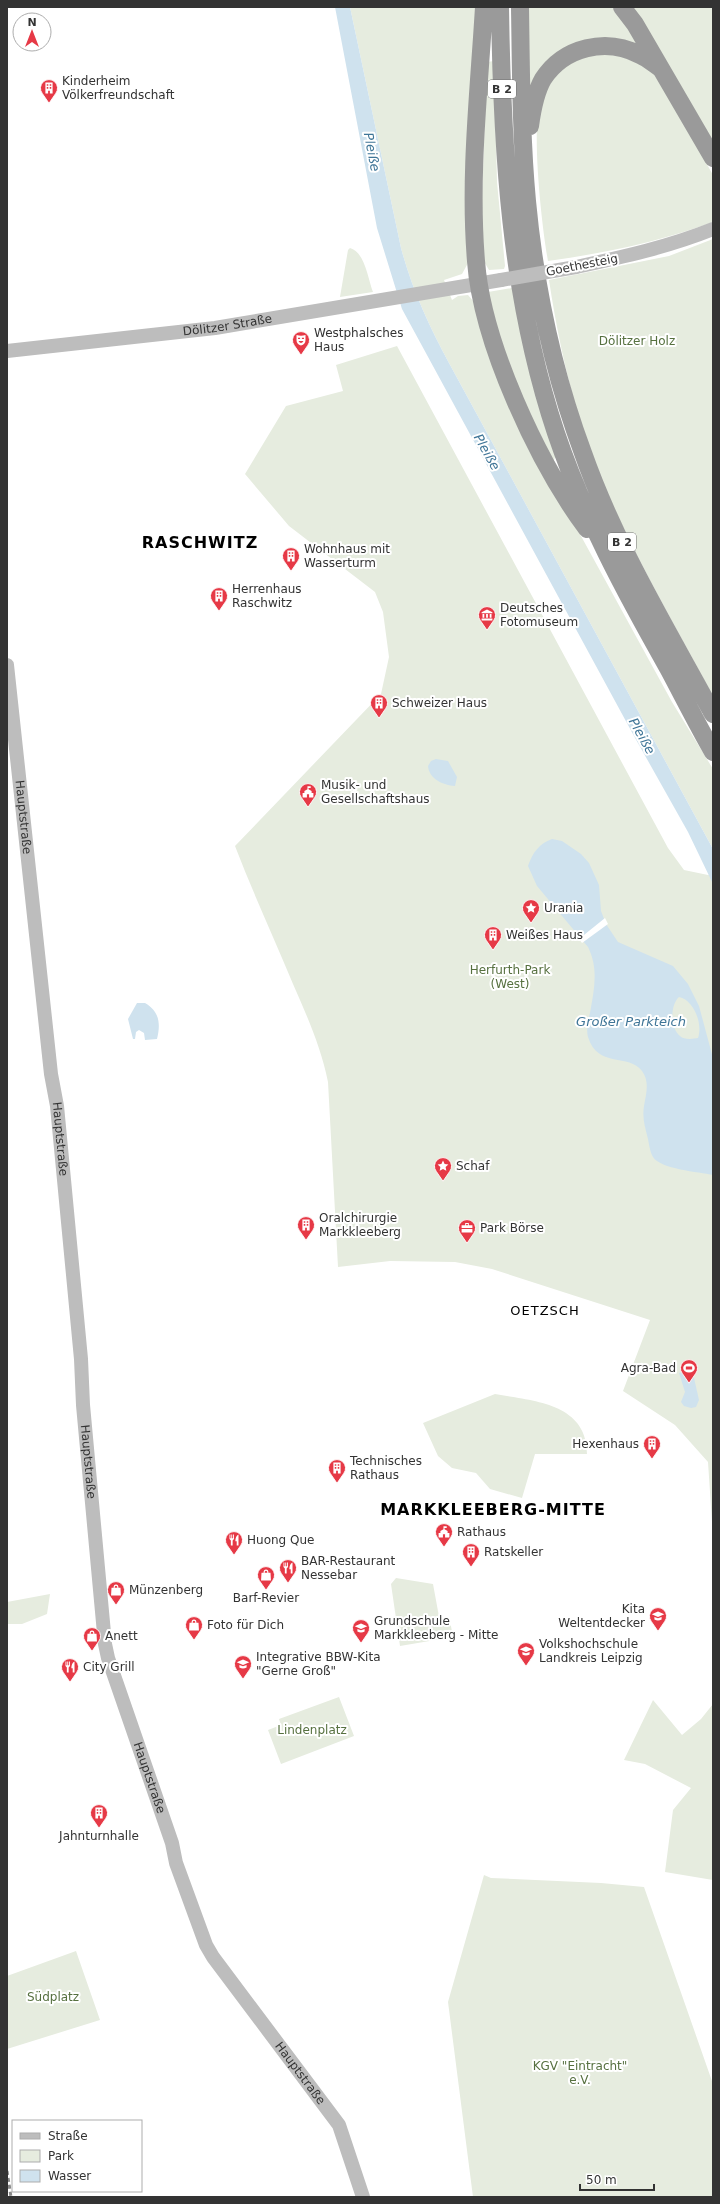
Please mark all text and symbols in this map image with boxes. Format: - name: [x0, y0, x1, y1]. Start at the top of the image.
- north arrow: [12, 12, 52, 52]
- text: N: [27, 16, 37, 29]
- place label: Kinderheim Völkerfreundschaft: [62, 74, 175, 102]
- building icon: Kinderheim Völkerfreundschaft: [39, 78, 59, 103]
- road number: B 2: [488, 80, 516, 98]
- water label: Pleiße: [361, 131, 383, 173]
- street label: Goethesteig: [545, 251, 619, 279]
- street label: Dölitzer Straße: [182, 312, 273, 339]
- place label: Westphalsches Haus: [314, 326, 404, 354]
- theatre icon: Westphalsches Haus: [291, 330, 311, 355]
- park label: Dölitzer Holz: [599, 334, 675, 348]
- water label: Pleiße: [471, 431, 503, 473]
- district label: RASCHWITZ: [142, 533, 258, 552]
- road number: B 2: [608, 533, 636, 551]
- place label: Wohnhaus mit Wasserturm: [304, 542, 390, 570]
- building icon: Wohnhaus mit Wasserturm: [281, 546, 301, 571]
- place label: Herrenhaus Raschwitz: [232, 582, 302, 610]
- building icon: Herrenhaus Raschwitz: [209, 586, 229, 611]
- place label: Deutsches Fotomuseum: [500, 601, 578, 629]
- museum icon: Deutsches Fotomuseum: [477, 605, 497, 630]
- building icon: Schweizer Haus: [369, 693, 389, 718]
- place label: Schweizer Haus: [392, 696, 487, 710]
- water label: Pleiße: [626, 715, 658, 757]
- place label: Musik- und Gesellschaftshaus: [321, 778, 430, 806]
- street label: Hauptstraße: [12, 779, 34, 855]
- public building icon: Musik- und Gesellschaftshaus: [298, 782, 318, 807]
- place icon: Urania: [521, 898, 541, 923]
- place label: Urania: [544, 901, 583, 915]
- building icon: Weißes Haus: [483, 925, 503, 950]
- place label: Weißes Haus: [506, 928, 583, 942]
- park label: Herfurth-Park (West): [470, 963, 550, 991]
- water label: Großer Parkteich: [576, 1014, 686, 1029]
- street label: Hauptstraße: [50, 1101, 71, 1177]
- place icon: Schaf: [433, 1156, 453, 1181]
- place label: Schaf: [456, 1159, 490, 1173]
- place label: Oralchirurgie Markkleeberg: [319, 1211, 401, 1239]
- building icon: Oralchirurgie Markkleeberg: [296, 1215, 316, 1240]
- office icon: Park Börse: [457, 1218, 477, 1243]
- place label: Park Börse: [480, 1221, 544, 1235]
- district label: OETZSCH: [510, 1303, 580, 1318]
- sports icon: Agra-Bad: [679, 1358, 699, 1383]
- place label: Agra-Bad: [621, 1361, 676, 1375]
- street label: Hauptstraße: [78, 1424, 99, 1499]
- building icon: Hexenhaus: [642, 1434, 662, 1459]
- place label: Hexenhaus: [572, 1437, 639, 1451]
- place label: Technisches Rathaus: [349, 1454, 422, 1482]
- building icon: Technisches Rathaus: [327, 1458, 347, 1483]
- district label: MARKKLEEBERG-MITTE: [380, 1500, 606, 1519]
- public building icon: Rathaus: [434, 1522, 454, 1547]
- place label: Rathaus: [457, 1525, 506, 1539]
- restaurant icon: Huong Que: [224, 1530, 244, 1555]
- place label: Huong Que: [247, 1533, 314, 1547]
- building icon: Ratskeller: [461, 1542, 481, 1567]
- place label: Ratskeller: [484, 1545, 543, 1559]
- place label: BAR-Restaurant Nessebar: [301, 1554, 396, 1582]
- restaurant icon: BAR-Restaurant Nessebar: [278, 1558, 298, 1583]
- shop icon: Barf-Revier: [256, 1565, 276, 1590]
- shop icon: Münzenberg: [106, 1580, 126, 1605]
- place label: Münzenberg: [129, 1583, 203, 1597]
- place label: Barf-Revier: [233, 1591, 299, 1605]
- place label: Kita Weltentdecker: [558, 1602, 645, 1630]
- school or university icon: Kita Weltentdecker: [648, 1606, 668, 1631]
- place label: Grundschule Markkleeberg - Mitte: [374, 1614, 498, 1642]
- shop icon: Foto für Dich: [184, 1615, 204, 1640]
- place label: Foto für Dich: [207, 1618, 284, 1632]
- school or university icon: Grundschule Markkleeberg - Mitte: [351, 1618, 371, 1643]
- shop icon: Anett: [82, 1626, 102, 1651]
- place label: Anett: [105, 1629, 138, 1643]
- place label: Volkshochschule Landkreis Leipzig: [539, 1637, 643, 1665]
- school or university icon: Volkshochschule Landkreis Leipzig: [516, 1641, 536, 1666]
- place label: Integrative BBW-Kita "Gerne Groß": [256, 1650, 380, 1678]
- school or university icon: Integrative BBW-Kita "Gerne Groß": [233, 1654, 253, 1679]
- restaurant icon: City Grill: [60, 1657, 80, 1682]
- place label: City Grill: [83, 1660, 135, 1674]
- park label: Lindenplatz: [277, 1723, 347, 1737]
- street label: Hauptstraße: [131, 1740, 168, 1815]
- building icon: Jahnturnhalle: [89, 1803, 109, 1828]
- place label: Jahnturnhalle: [58, 1829, 139, 1843]
- park label: Südplatz: [27, 1990, 79, 2004]
- street label: Hauptstraße: [272, 2039, 328, 2107]
- park label: KGV "Eintracht" e.V.: [533, 2059, 627, 2087]
- legend: [12, 2120, 142, 2192]
- text: Straße: [48, 2129, 88, 2143]
- text: Park: [48, 2149, 74, 2163]
- scale bar: [580, 2166, 654, 2192]
- text: Wasser: [48, 2169, 91, 2183]
- text: 50 m: [586, 2173, 617, 2187]

